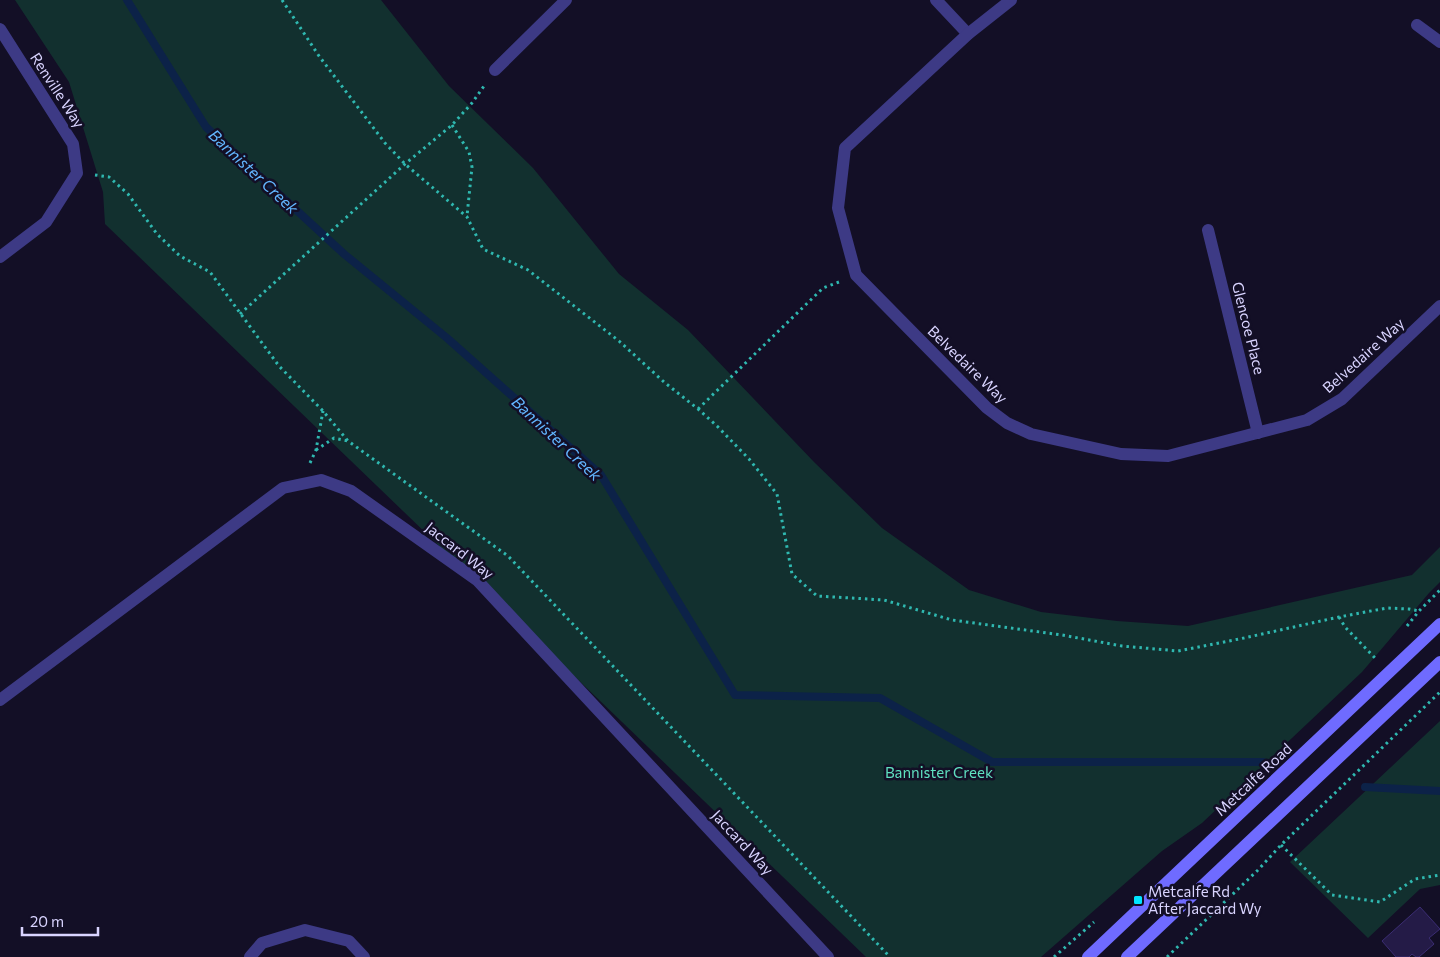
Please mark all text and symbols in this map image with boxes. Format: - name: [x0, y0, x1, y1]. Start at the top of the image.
- street label: Renville Way: [27, 49, 89, 131]
- water label: Bannister Creek: [205, 125, 303, 218]
- street label: Glencoe Place: [1229, 280, 1269, 376]
- street label: Belvedaire Way: [1318, 314, 1408, 396]
- street label: Belvedaire Way: [924, 322, 1012, 407]
- water label: Bannister Creek: [508, 392, 606, 485]
- street label: Jaccard Way: [422, 518, 498, 583]
- street label: Metcalfe Road: [1211, 739, 1295, 819]
- park label: Bannister Creek: [885, 763, 993, 781]
- street label: Jaccard Way: [708, 806, 778, 878]
- place label: Metcalfe Rd After Jaccard Wy: [1148, 882, 1262, 917]
- marker: Metcalfe Rd After Jaccard Wy: [1132, 894, 1144, 906]
- scale bar: [22, 904, 99, 936]
- text: 20 m: [30, 912, 64, 930]

